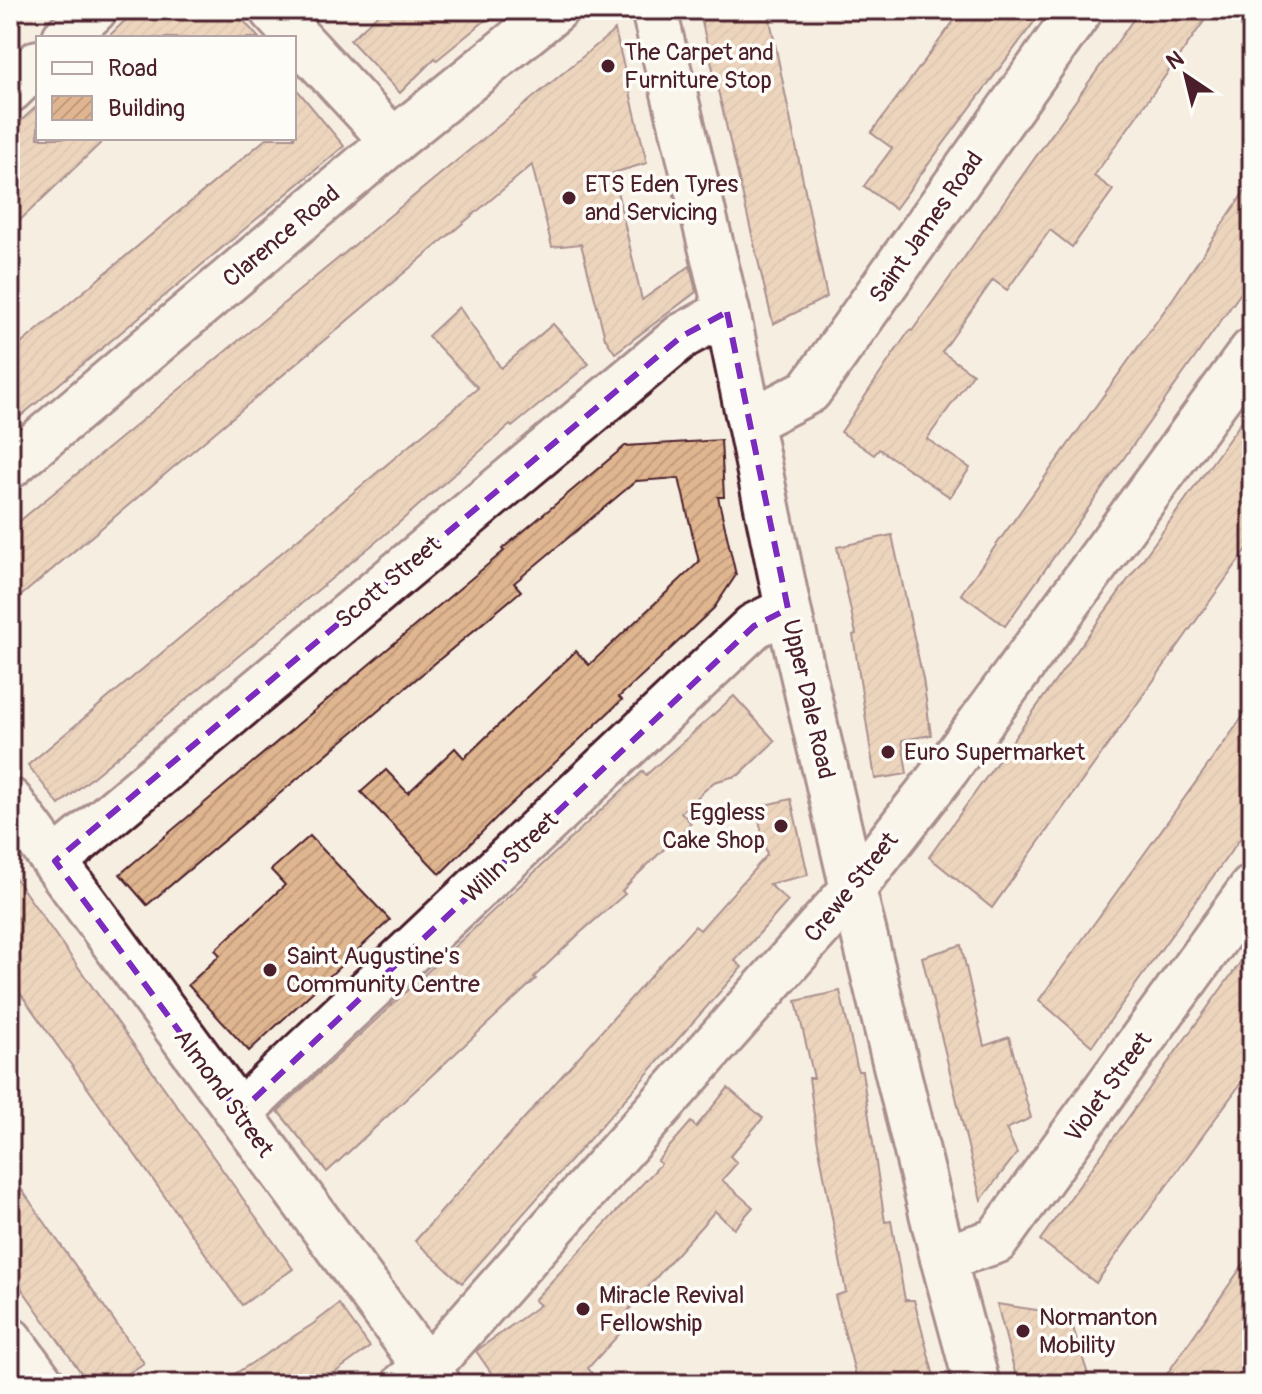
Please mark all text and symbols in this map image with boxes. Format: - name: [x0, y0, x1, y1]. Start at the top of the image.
- legend: [36, 36, 296, 140]
- north arrow: [1146, 36, 1226, 116]
- place label: The Carpet and Furniture Stop: [624, 38, 774, 95]
- text: N: [1161, 45, 1189, 76]
- text: Road: [108, 54, 158, 83]
- marker: The Carpet and Furniture Stop: [599, 57, 617, 75]
- text: Building: [108, 94, 185, 123]
- street label: Saint James Road: [863, 146, 990, 309]
- place label: ETS Eden Tyres and Servicing: [585, 170, 738, 227]
- street label: Clarence Road: [217, 179, 346, 294]
- marker: ETS Eden Tyres and Servicing: [560, 189, 578, 207]
- street label: Scott Street: [330, 530, 447, 635]
- street label: Upper Dale Road: [776, 617, 841, 782]
- place label: Euro Supermarket: [904, 738, 1085, 767]
- marker: Euro Supermarket: [879, 743, 897, 761]
- place label: Eggless Cake Shop: [662, 798, 765, 855]
- street label: Willn Street: [457, 806, 564, 909]
- marker: Eggless Cake Shop: [772, 817, 790, 835]
- street label: Crewe Street: [798, 826, 905, 948]
- place label: Saint Augustine's Community Centre: [286, 942, 480, 999]
- marker: Saint Augustine's Community Centre: [261, 961, 279, 979]
- street label: Almond Street: [168, 1024, 280, 1163]
- street label: Violet Street: [1059, 1026, 1158, 1148]
- place label: Miracle Revival Fellowship: [599, 1281, 744, 1338]
- marker: Miracle Revival Fellowship: [574, 1300, 592, 1318]
- place label: Normanton Mobility: [1039, 1303, 1158, 1360]
- marker: Normanton Mobility: [1014, 1322, 1032, 1340]

